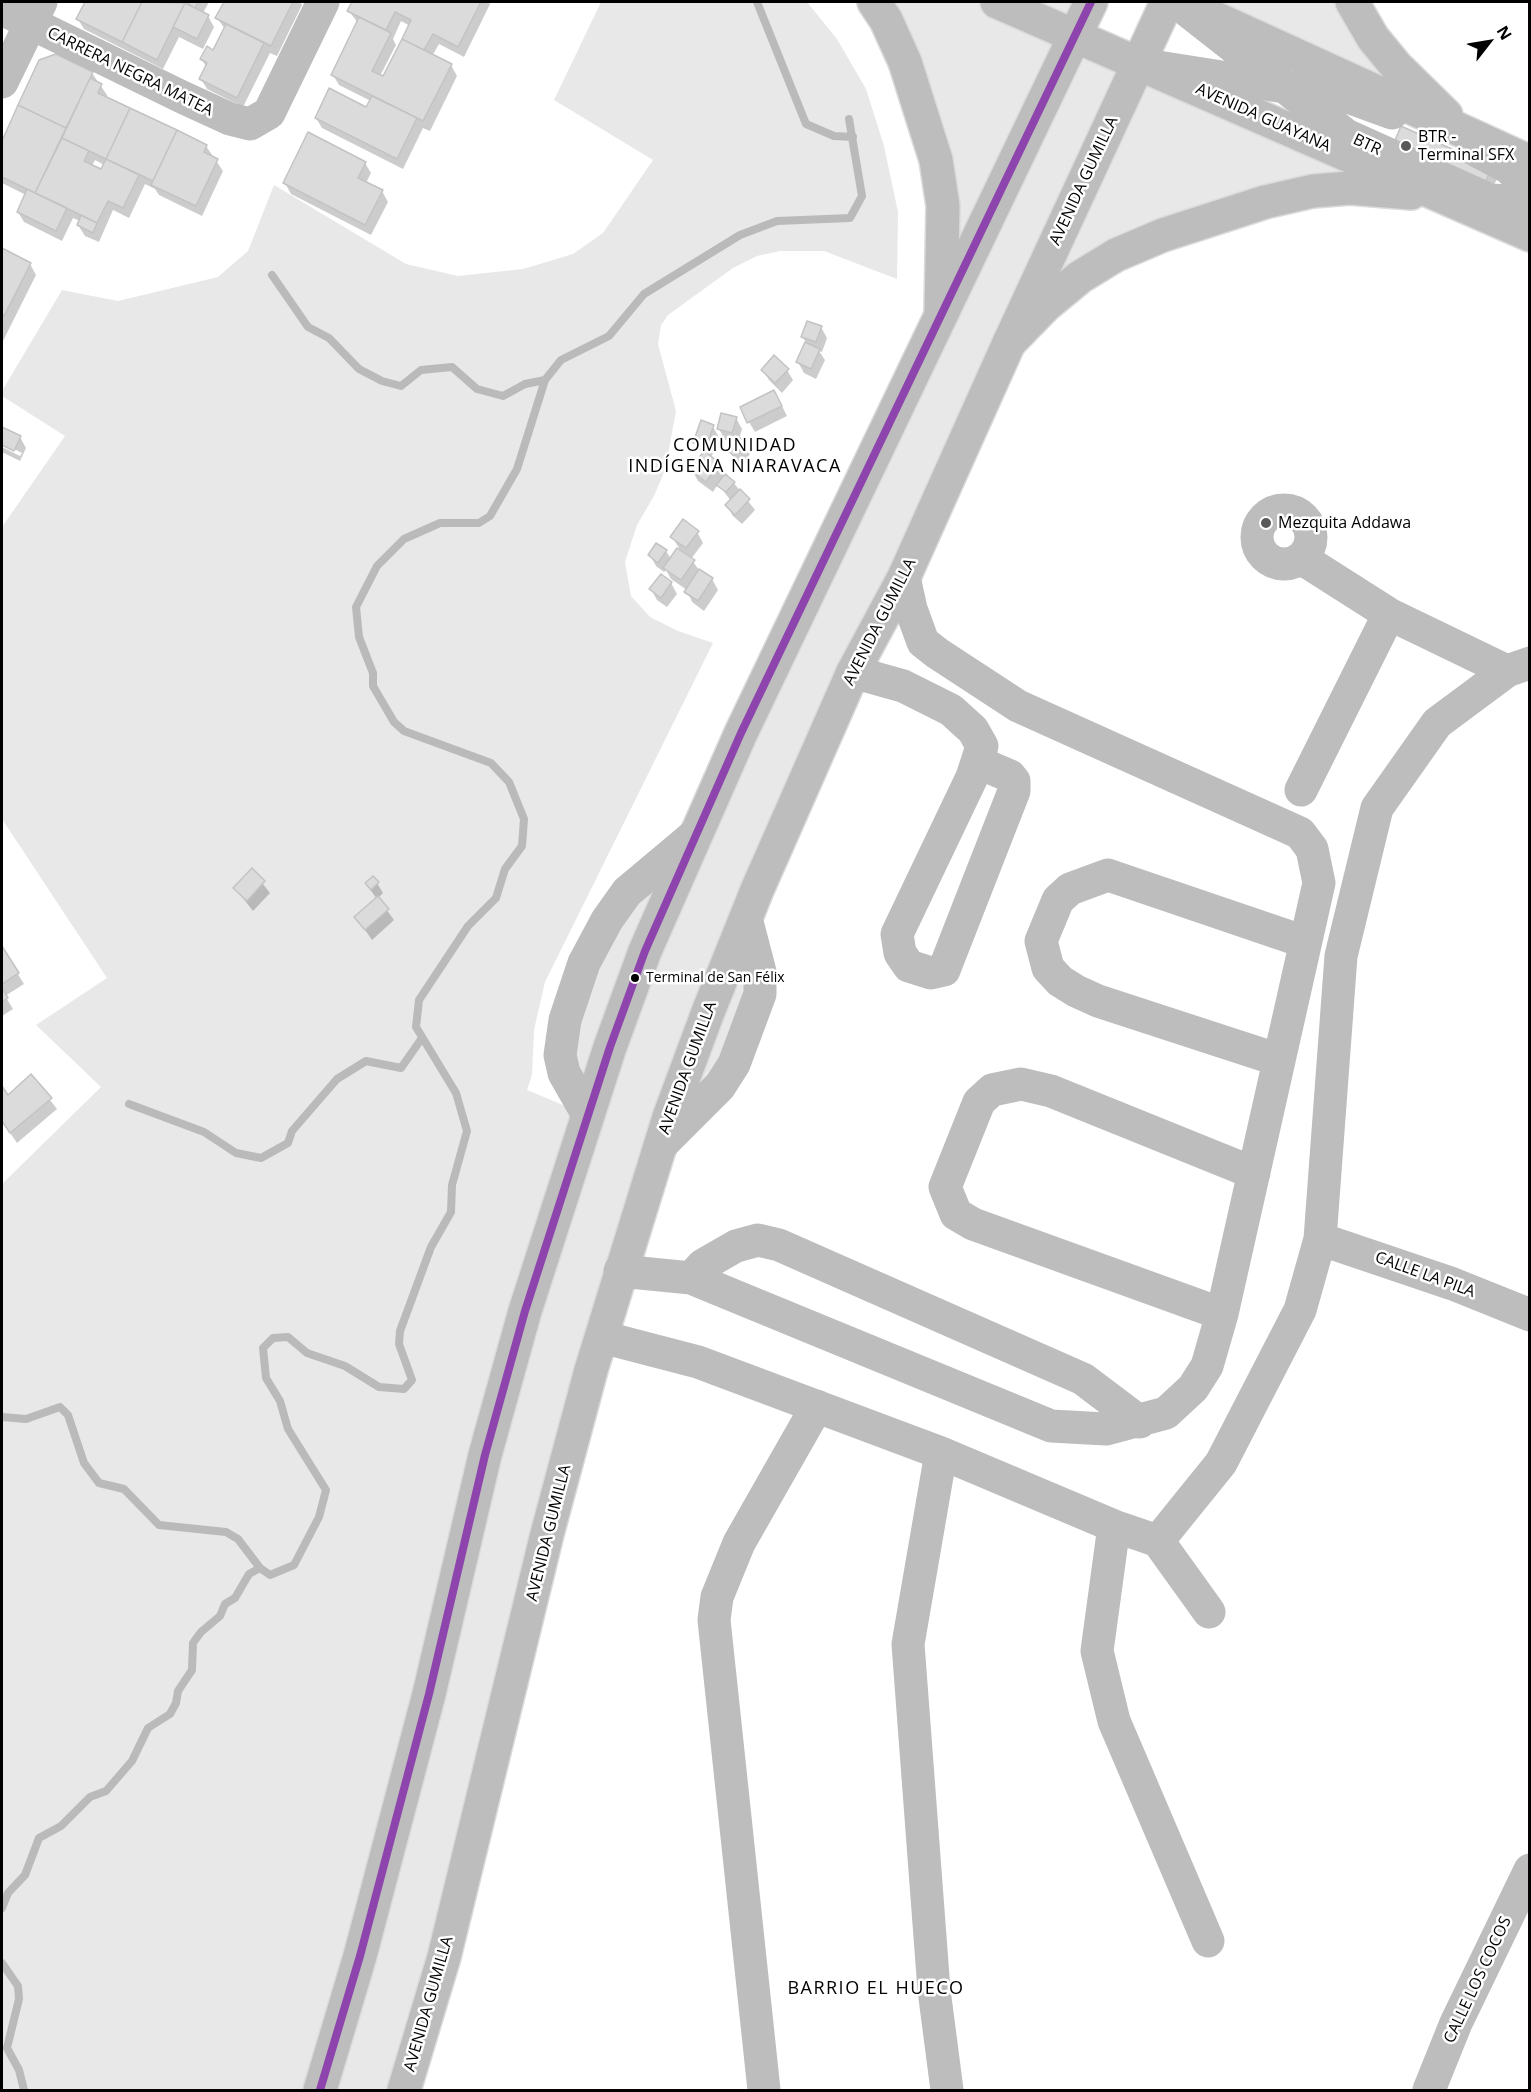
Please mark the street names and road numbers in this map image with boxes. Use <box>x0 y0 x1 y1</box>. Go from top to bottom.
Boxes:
street label: CARRERA NEGRA MATEA <box>44 23 216 121</box>
street label: AVENIDA GUAYANA <box>1193 80 1333 156</box>
street label: AVENIDA GUMILLA <box>1046 114 1122 248</box>
street label: BTR <box>1350 130 1384 160</box>
street label: AVENIDA GUMILLA <box>840 555 920 689</box>
street label: AVENIDA GUMILLA <box>655 999 721 1137</box>
street label: CALLE LA PILA <box>1372 1248 1478 1302</box>
street label: AVENIDA GUMILLA <box>523 1463 575 1603</box>
street label: CALLE LOS COCOS <box>1440 1914 1516 2046</box>
street label: AVENIDA GUMILLA <box>400 1934 458 2074</box>

